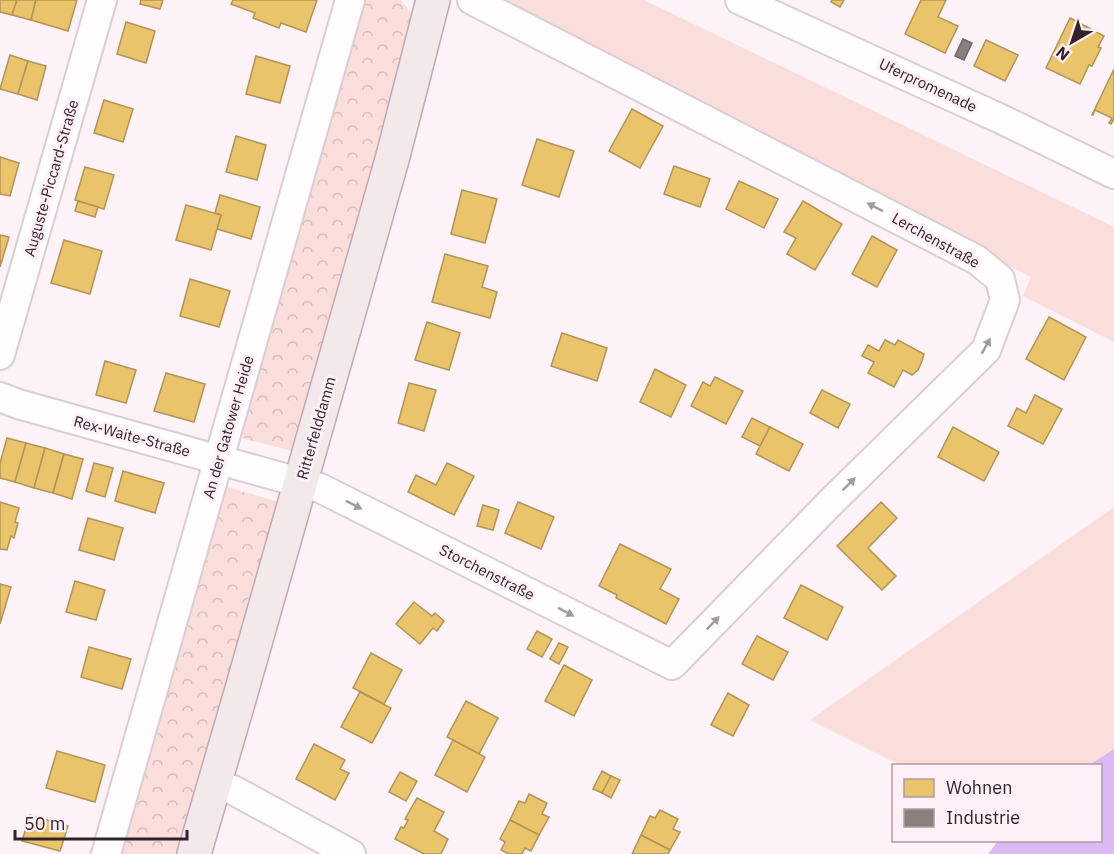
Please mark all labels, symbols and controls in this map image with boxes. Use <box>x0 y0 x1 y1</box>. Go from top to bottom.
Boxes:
north arrow <box>1042 12 1102 72</box>
text: N <box>1052 42 1073 65</box>
street label: Uferpromenade <box>876 54 980 116</box>
street label: Auguste-Piccard-Straße <box>20 97 82 259</box>
one-way arrow <box>866 202 883 212</box>
street label: Lerchenstraße <box>889 208 983 272</box>
one-way arrow <box>981 337 991 354</box>
street label: An der Gatower Heide <box>198 353 258 501</box>
street label: Ritterfelddamm <box>292 374 340 482</box>
street label: Rex-Waite-Straße <box>72 411 192 461</box>
one-way arrow <box>842 477 857 491</box>
one-way arrow <box>345 501 362 510</box>
street label: Storchenstraße <box>436 540 538 604</box>
one-way arrow <box>557 607 574 616</box>
one-way arrow <box>705 617 719 631</box>
legend <box>892 764 1102 842</box>
text: Wohnen <box>946 776 1012 799</box>
scale bar <box>15 803 188 841</box>
text: Industrie <box>946 806 1020 829</box>
text: 50 m <box>24 812 66 835</box>

